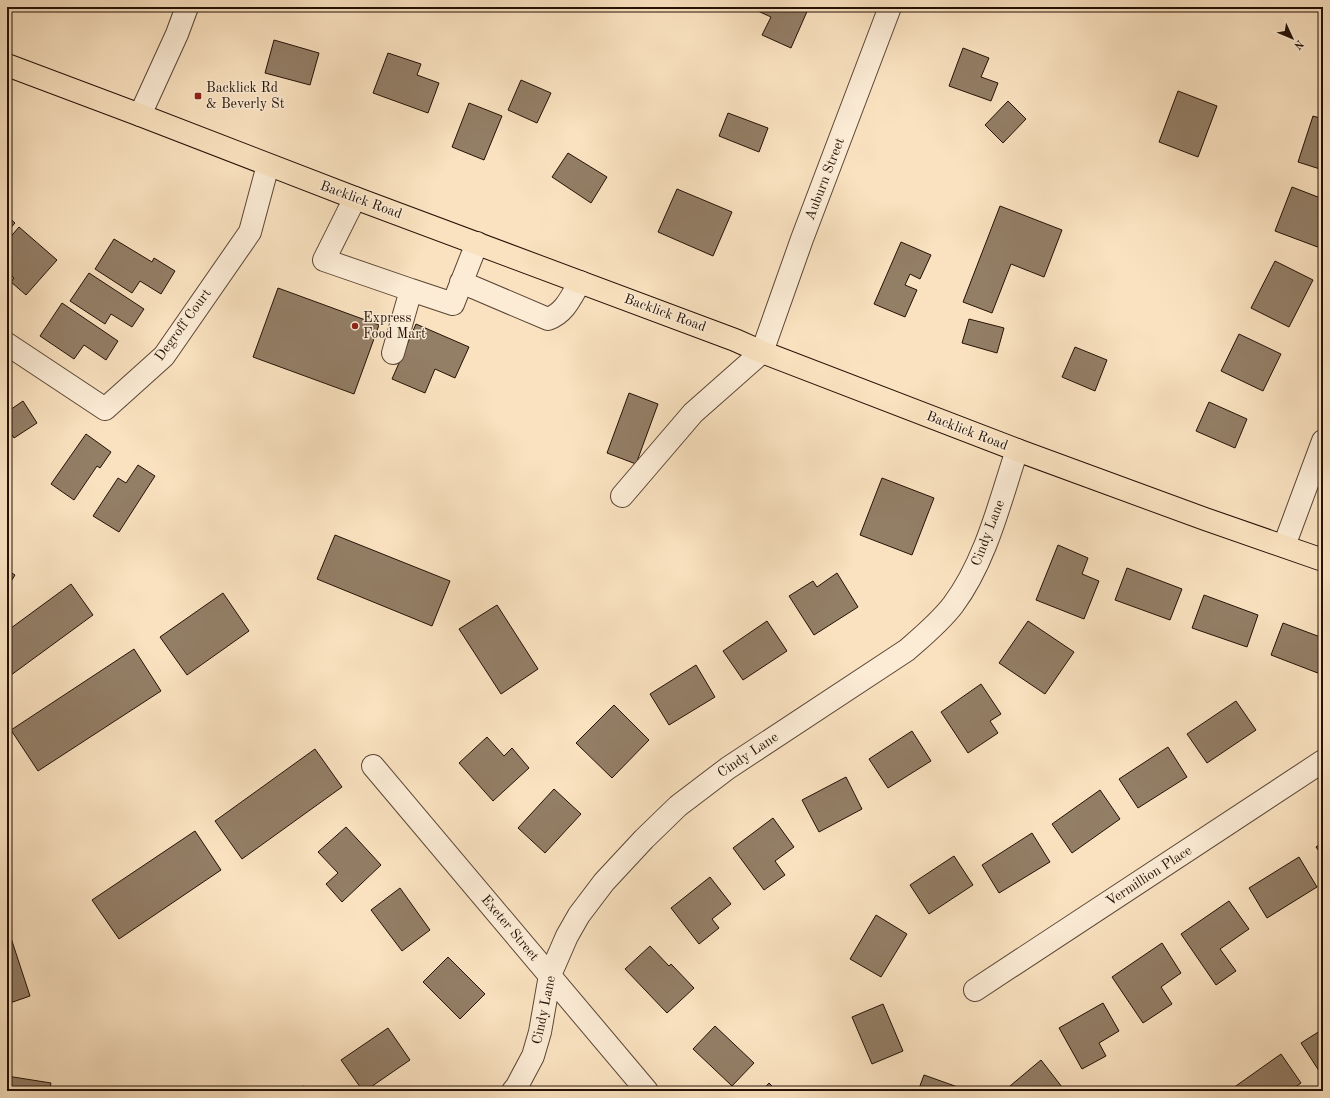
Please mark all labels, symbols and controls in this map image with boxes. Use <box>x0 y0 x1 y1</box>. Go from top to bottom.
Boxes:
north arrow <box>1272 18 1312 58</box>
text: N <box>1291 37 1305 51</box>
place label: Backlick Rd & Beverly St <box>206 81 285 111</box>
marker: Backlick Rd & Beverly St <box>193 91 203 101</box>
street label: Auburn Street <box>803 136 847 222</box>
street label: Backlick Road <box>318 179 404 221</box>
street label: Degroff Court <box>152 286 214 364</box>
street label: Backlick Road <box>622 292 708 334</box>
place label: Express Food Mart <box>363 311 426 341</box>
marker: Express Food Mart <box>350 321 360 331</box>
street label: Backlick Road <box>924 409 1010 453</box>
street label: Cindy Lane <box>969 498 1007 568</box>
street label: Cindy Lane <box>715 730 781 780</box>
street label: Vermillion Place <box>1104 843 1194 909</box>
street label: Exeter Street <box>479 892 542 964</box>
street label: Cindy Lane <box>530 974 558 1046</box>

